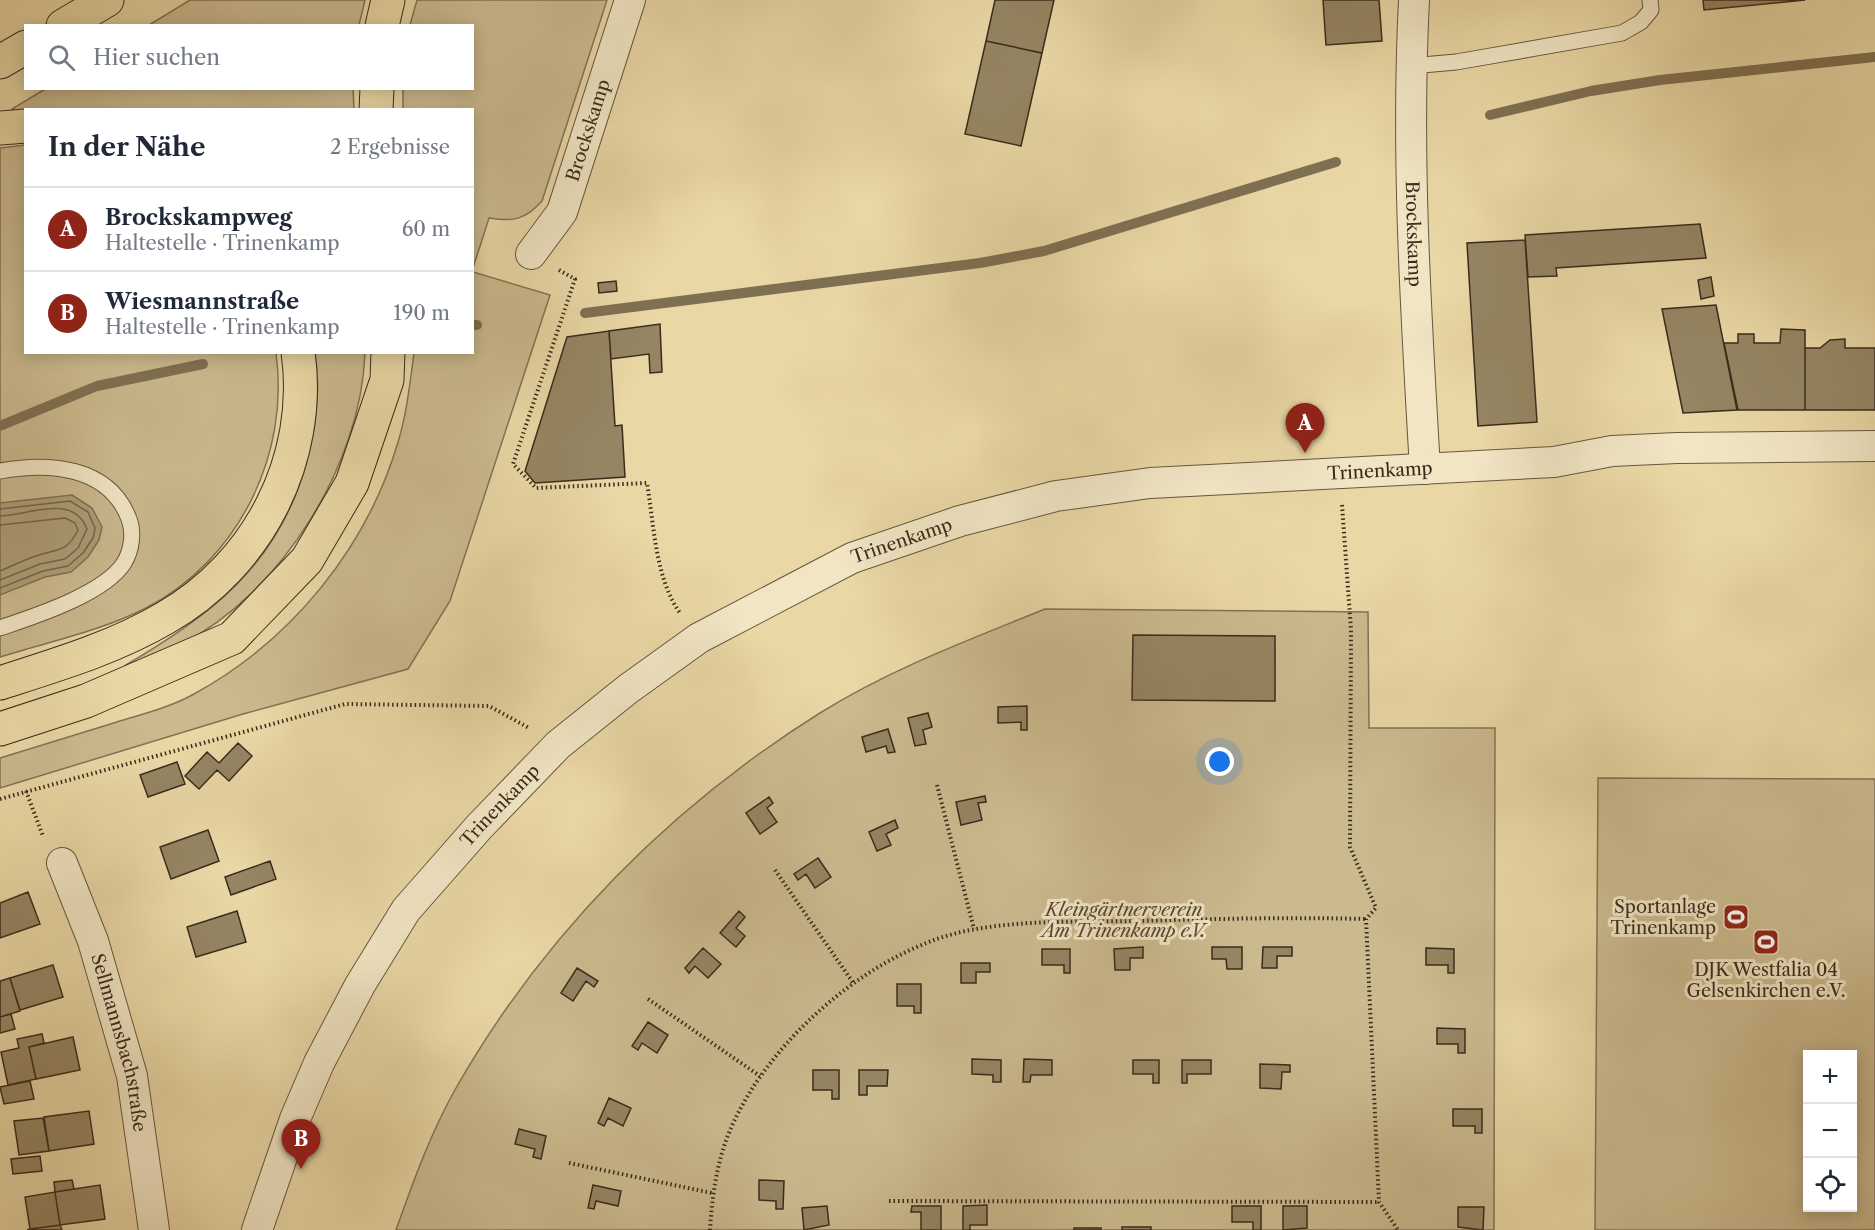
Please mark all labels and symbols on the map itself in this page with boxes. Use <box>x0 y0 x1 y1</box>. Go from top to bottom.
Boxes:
street label: Brockskamp <box>562 76 615 184</box>
street label: Brockskamp <box>1401 181 1426 287</box>
pin: A <box>1286 404 1324 453</box>
street label: Trinenkamp <box>1327 457 1433 485</box>
street label: Trinenkamp <box>848 513 955 568</box>
your location <box>1205 747 1234 776</box>
street label: Trinenkamp <box>456 760 544 851</box>
place label: Sportanlage Trinenkamp <box>1611 896 1716 939</box>
park label: Kleingärtnerverein Am Trinenkamp e.V. <box>1039 899 1209 942</box>
sports icon: Sportanlage Trinenkamp <box>1721 902 1751 932</box>
sports icon: DJK Westfalia 04 Gelsenkirchen e.V. <box>1751 927 1781 957</box>
street label: Sellmannsbachstraße <box>86 951 151 1133</box>
place label: DJK Westfalia 04 Gelsenkirchen e.V. <box>1687 959 1845 1002</box>
pin: B <box>282 1120 320 1169</box>

